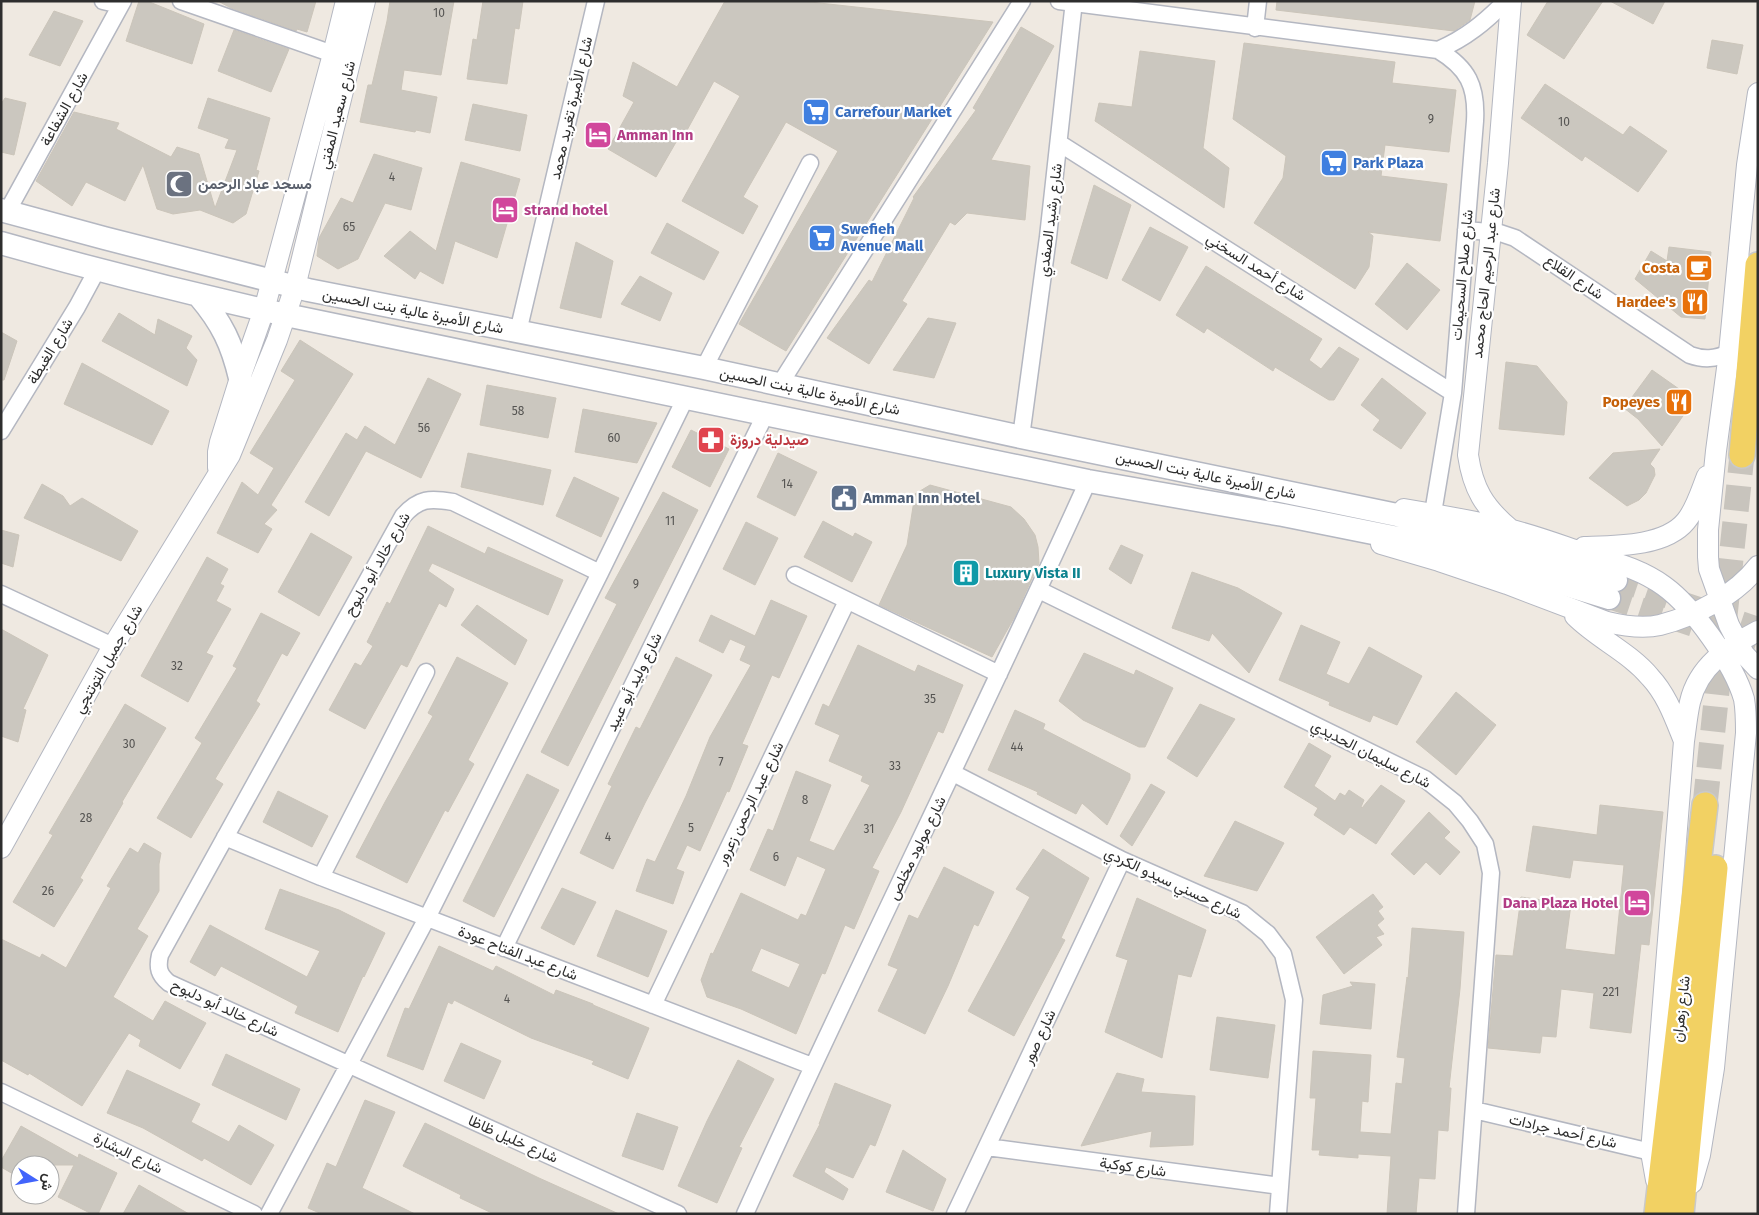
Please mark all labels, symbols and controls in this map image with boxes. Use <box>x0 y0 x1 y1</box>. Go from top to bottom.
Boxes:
house number: 10 <box>433 6 445 20</box>
street label: شارع الأميرة تغريد محمد <box>546 35 598 182</box>
street label: شارع سعيد المفتي <box>315 59 363 172</box>
street label: شارع الشفاعة <box>36 69 93 150</box>
supermarket icon: Carrefour Market <box>801 97 831 127</box>
place label: Carrefour Market <box>835 103 952 121</box>
house number: 9 <box>1428 112 1434 126</box>
house number: 10 <box>1558 115 1570 129</box>
hotel icon: Amman Inn <box>583 120 613 150</box>
place label: Amman Inn <box>616 126 693 144</box>
supermarket icon: Park Plaza <box>1319 148 1349 178</box>
place label: Park Plaza <box>1353 154 1424 172</box>
street label: شارع رشيد الصفدي <box>1034 162 1070 278</box>
mosque icon: مسجد عباد الرحمن <box>164 169 194 199</box>
house number: 4 <box>389 170 396 184</box>
place label: مسجد عباد الرحمن <box>198 175 312 193</box>
street label: شارع عبد الرحيم الحاج محمد <box>1468 187 1506 359</box>
hotel icon: strand hotel <box>490 195 520 225</box>
place label: strand hotel <box>524 201 608 219</box>
street label: شارع صلاح السحيمات <box>1447 209 1479 341</box>
house number: 65 <box>343 220 355 234</box>
place label: Swefieh Avenue Mall <box>840 220 924 255</box>
supermarket icon: Swefieh Avenue Mall <box>807 223 837 253</box>
street label: شارع أحمد السخني <box>1201 229 1309 308</box>
street label: شارع القلاع <box>1540 251 1607 305</box>
cafe icon: Costa <box>1684 253 1714 283</box>
place label: Costa <box>1642 259 1680 277</box>
street label: شارع الأميرة عالية بنت الحسين <box>321 285 505 339</box>
restaurant icon: Hardee's <box>1680 287 1710 317</box>
place label: Hardee's <box>1616 293 1676 311</box>
street label: شارع الغبطة <box>23 315 78 388</box>
street label: شارع الأميرة عالية بنت الحسين <box>718 363 902 421</box>
restaurant icon: Popeyes <box>1664 387 1694 417</box>
place label: Popeyes <box>1602 393 1660 411</box>
house number: 58 <box>512 404 525 418</box>
house number: 56 <box>418 421 430 435</box>
pharmacy icon: صيدلية دروزة <box>696 425 726 455</box>
house number: 60 <box>607 431 621 445</box>
place label: صيدلية دروزة <box>730 431 809 449</box>
street label: شارع الأميرة عالية بنت الحسين <box>1114 447 1298 505</box>
house number: 14 <box>781 477 793 491</box>
public building icon: Amman Inn Hotel <box>829 483 859 513</box>
place label: Amman Inn Hotel <box>862 489 980 507</box>
street label: شارع خالد أبو دلبوح <box>340 509 416 620</box>
house number: 11 <box>665 514 675 528</box>
building icon: Luxury Vista II <box>951 558 981 588</box>
place label: Luxury Vista II <box>985 564 1081 582</box>
house number: 9 <box>633 577 639 591</box>
street label: شارع جميل التوتنجي <box>70 601 150 719</box>
street label: شارع وليد أبو عبيد <box>602 630 668 735</box>
house number: 32 <box>171 659 183 673</box>
house number: 35 <box>924 692 936 706</box>
street label: شارع سليمان الحديدي <box>1306 716 1434 796</box>
house number: 30 <box>123 737 136 751</box>
street label: شارع عبد الرحمن زعرور <box>712 739 789 869</box>
house number: 44 <box>1011 740 1024 754</box>
house number: 7 <box>718 755 724 769</box>
house number: 33 <box>889 759 901 773</box>
house number: 8 <box>802 793 809 807</box>
street label: شارع مولود مخلص <box>884 793 952 904</box>
house number: 28 <box>80 811 93 825</box>
house number: 5 <box>688 821 694 835</box>
house number: 31 <box>864 822 874 836</box>
house number: 4 <box>605 830 612 844</box>
street label: شارع حسني سيدو الكردي <box>1100 843 1245 926</box>
house number: 6 <box>773 850 779 864</box>
house number: 26 <box>42 884 54 898</box>
hotel icon: Dana Plaza Hotel <box>1622 888 1652 918</box>
place label: Dana Plaza Hotel <box>1503 894 1619 912</box>
street label: شارع عبد الفتاح عودة <box>455 922 581 986</box>
street label: شارع خالد أبو دلبوح <box>168 975 282 1043</box>
street label: شارع زهران <box>1668 975 1696 1044</box>
house number: 221 <box>1603 985 1619 999</box>
house number: 4 <box>504 992 511 1006</box>
street label: شارع صور <box>1018 1007 1061 1069</box>
street label: شارع أحمد جرادات <box>1507 1110 1619 1154</box>
street label: شارع خليل ظاظا <box>465 1111 561 1169</box>
street label: شارع البشارة <box>90 1129 166 1179</box>
street label: شارع كوكبة <box>1098 1153 1168 1183</box>
north arrow <box>10 1155 60 1205</box>
text: ش <box>37 1173 57 1192</box>

